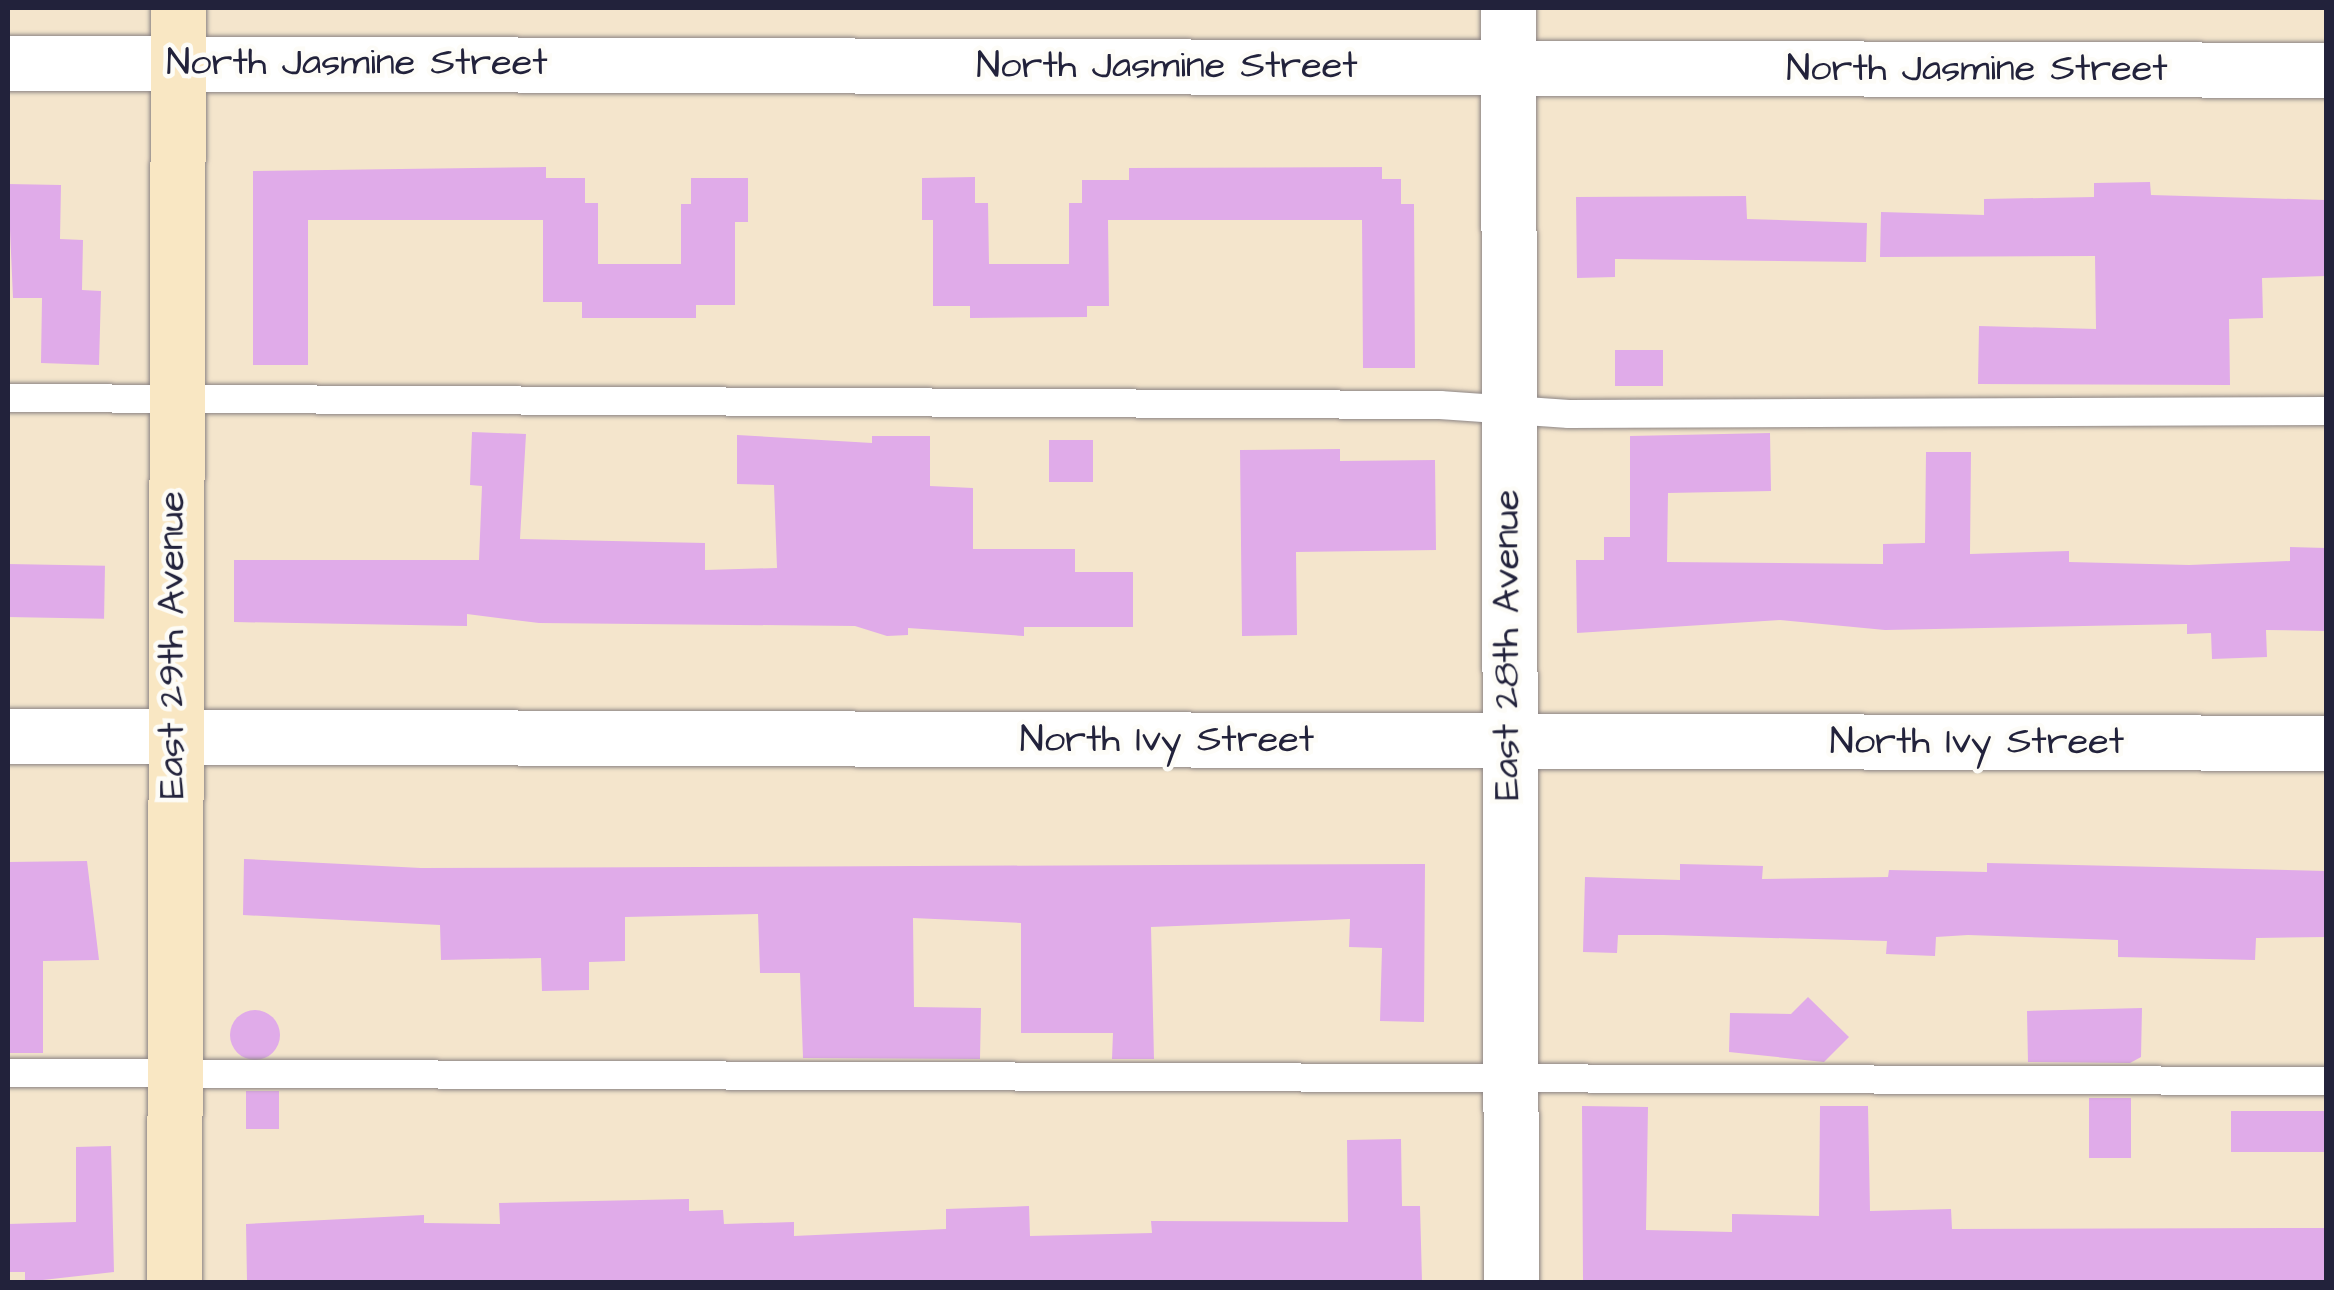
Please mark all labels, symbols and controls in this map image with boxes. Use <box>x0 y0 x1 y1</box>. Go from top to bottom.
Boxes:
street label: North Jasmine Street <box>166 41 548 87</box>
street label: North Jasmine Street <box>976 44 1358 90</box>
street label: North Jasmine Street <box>1786 47 2168 93</box>
street label: East 28th Avenue <box>1485 490 1531 800</box>
street label: East 29th Avenue <box>150 491 196 799</box>
street label: North Ivy Street <box>1020 718 1314 764</box>
street label: North Ivy Street <box>1830 720 2124 766</box>

